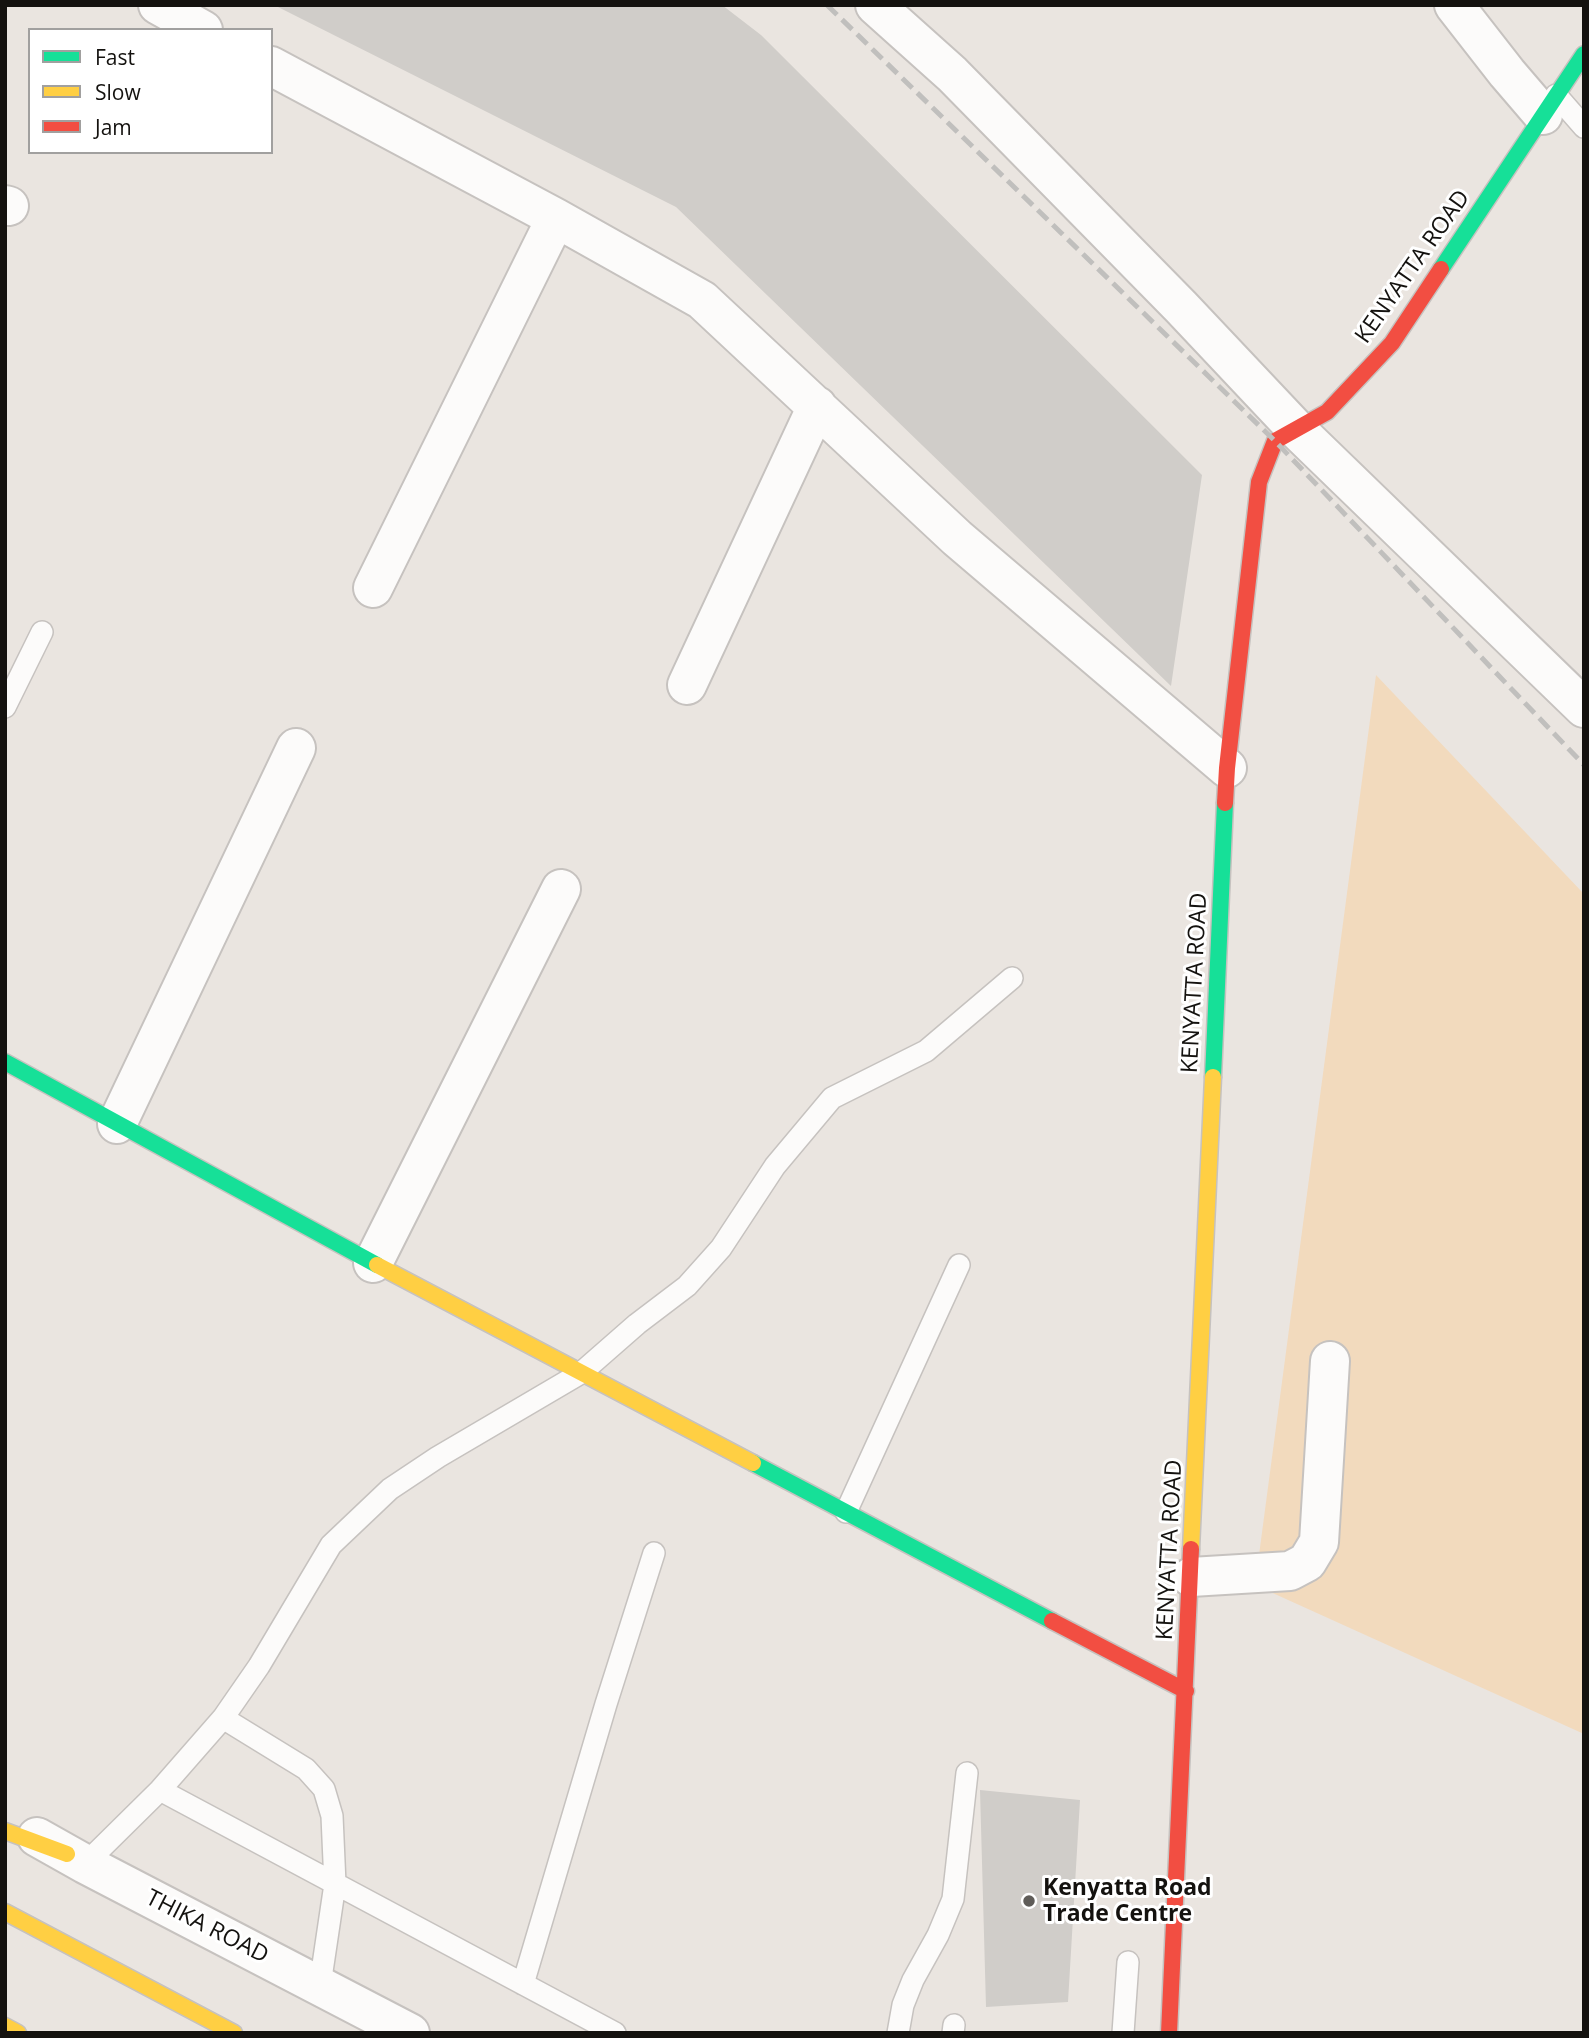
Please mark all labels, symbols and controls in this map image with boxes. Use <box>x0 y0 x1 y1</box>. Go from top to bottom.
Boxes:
legend <box>28 28 273 154</box>
text: Fast <box>95 43 135 71</box>
text: Slow <box>95 78 141 106</box>
text: Jam <box>95 113 132 141</box>
street label: KENYATTA ROAD <box>1350 185 1476 349</box>
street label: KENYATTA ROAD <box>1176 892 1214 1074</box>
street label: KENYATTA ROAD <box>1151 1459 1189 1641</box>
place label: Kenyatta Road Trade Centre <box>1043 1874 1212 1928</box>
street label: THIKA ROAD <box>141 1884 273 1970</box>
marker: Kenyatta Road Trade Centre <box>1021 1893 1037 1909</box>

